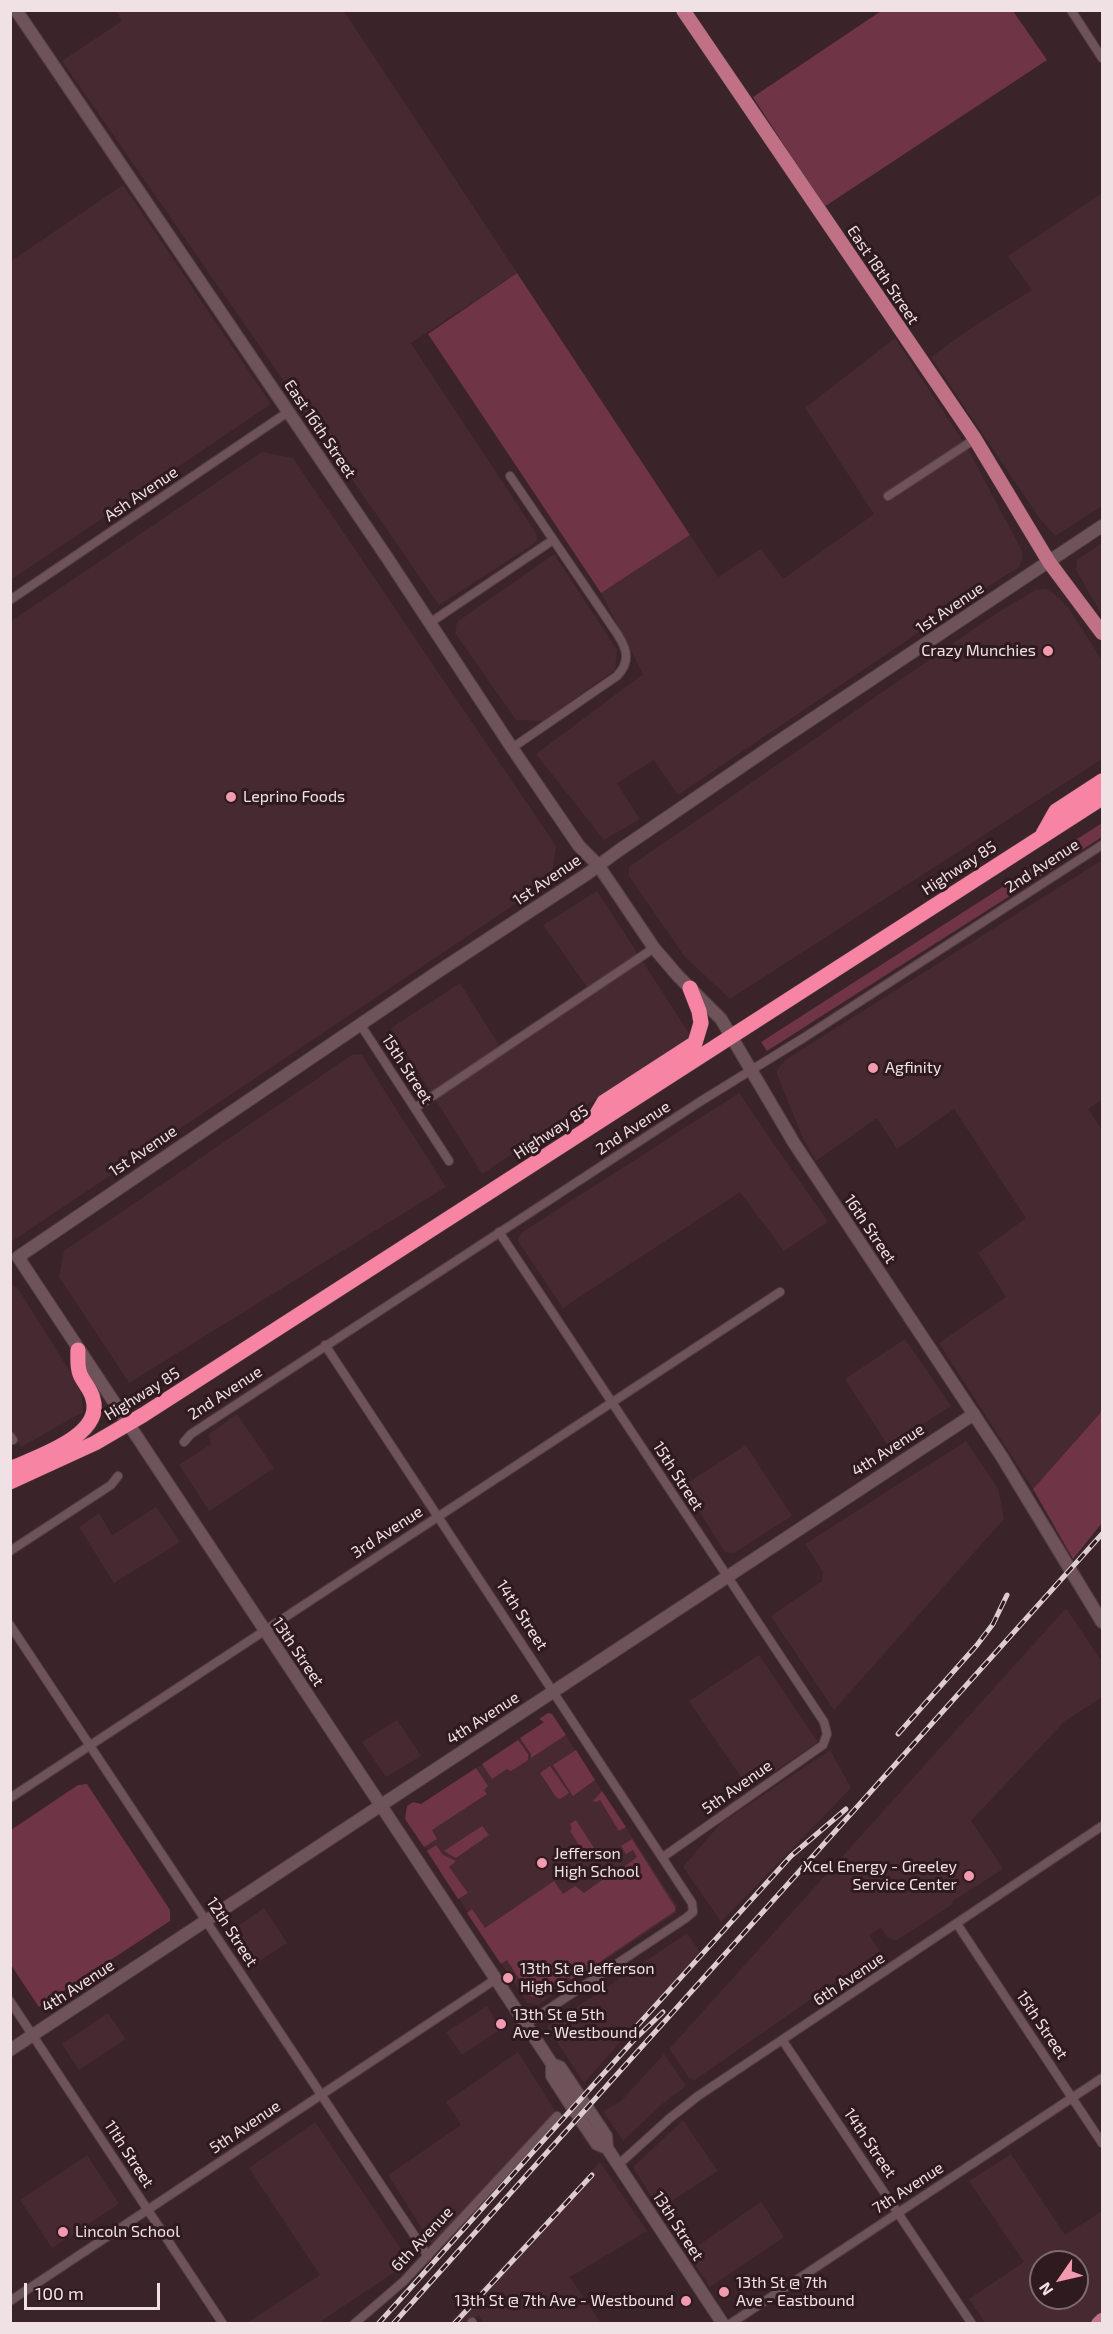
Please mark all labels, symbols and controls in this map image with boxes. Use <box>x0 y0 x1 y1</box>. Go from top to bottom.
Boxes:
street label: East 18th Street <box>843 222 923 328</box>
street label: East 16th Street <box>280 376 360 482</box>
street label: Ash Avenue <box>101 462 181 526</box>
street label: 1st Avenue <box>912 578 988 638</box>
place label: Crazy Munchies <box>921 641 1036 661</box>
marker: Crazy Munchies <box>1041 644 1055 658</box>
place label: Leprino Foods <box>243 787 345 807</box>
marker: Leprino Foods <box>224 790 238 804</box>
street label: 2nd Avenue <box>1001 835 1083 897</box>
street label: Highway 85 <box>918 837 1000 899</box>
street label: 1st Avenue <box>509 850 585 910</box>
street label: 15th Street <box>378 1031 436 1107</box>
place label: Agfinity <box>885 1058 941 1078</box>
marker: Agfinity <box>866 1061 880 1075</box>
street label: 2nd Avenue <box>592 1097 674 1159</box>
street label: Highway 85 <box>510 1101 592 1163</box>
street label: 1st Avenue <box>105 1121 181 1181</box>
street label: 16th Street <box>840 1191 900 1267</box>
street label: 2nd Avenue <box>184 1362 266 1424</box>
street label: Highway 85 <box>101 1363 183 1425</box>
street label: 4th Avenue <box>848 1420 928 1480</box>
street label: 15th Street <box>649 1438 707 1514</box>
street label: 3rd Avenue <box>348 1502 426 1562</box>
street label: 14th Street <box>492 1576 552 1654</box>
street label: 13th Street <box>268 1614 328 1690</box>
street label: 4th Avenue <box>443 1688 523 1748</box>
street label: 5th Avenue <box>698 1756 776 1818</box>
place label: Jefferson High School <box>554 1844 639 1882</box>
marker: Jefferson High School <box>535 1856 549 1870</box>
place label: Xcel Energy - Greeley Service Center <box>803 1857 957 1895</box>
marker: Xcel Energy - Greeley Service Center <box>962 1869 976 1883</box>
street label: 12th Street <box>202 1894 262 1970</box>
street label: 6th Avenue <box>810 1948 888 2010</box>
street label: 4th Avenue <box>38 1956 118 2016</box>
place label: 13th St @ Jefferson High School <box>520 1959 655 1997</box>
marker: 13th St @ Jefferson High School <box>501 1971 515 1985</box>
street label: 15th Street <box>1012 1987 1072 2063</box>
place label: 13th St @ 5th Ave - Westbound <box>513 2005 637 2043</box>
marker: 13th St @ 5th Ave - Westbound <box>494 2017 508 2031</box>
street label: 5th Avenue <box>206 2096 284 2158</box>
street label: 14th Street <box>840 2105 900 2181</box>
street label: 11th Street <box>100 2117 158 2191</box>
street label: 7th Avenue <box>869 2158 947 2218</box>
street label: 13th Street <box>649 2188 707 2264</box>
street label: 6th Avenue <box>387 2203 457 2275</box>
place label: Lincoln School <box>75 2222 180 2242</box>
marker: Lincoln School <box>56 2225 70 2239</box>
north arrow <box>1029 2250 1089 2310</box>
scale bar <box>27 2271 164 2309</box>
place label: 13th St @ 7th Ave - Eastbound <box>736 2273 855 2311</box>
text: N <box>1034 2279 1056 2299</box>
text: 100 m <box>35 2282 84 2304</box>
marker: 13th St @ 7th Ave - Eastbound <box>717 2285 731 2299</box>
place label: 13th St @ 7th Ave - Westbound <box>455 2291 674 2311</box>
marker: 13th St @ 7th Ave - Westbound <box>679 2294 693 2308</box>

